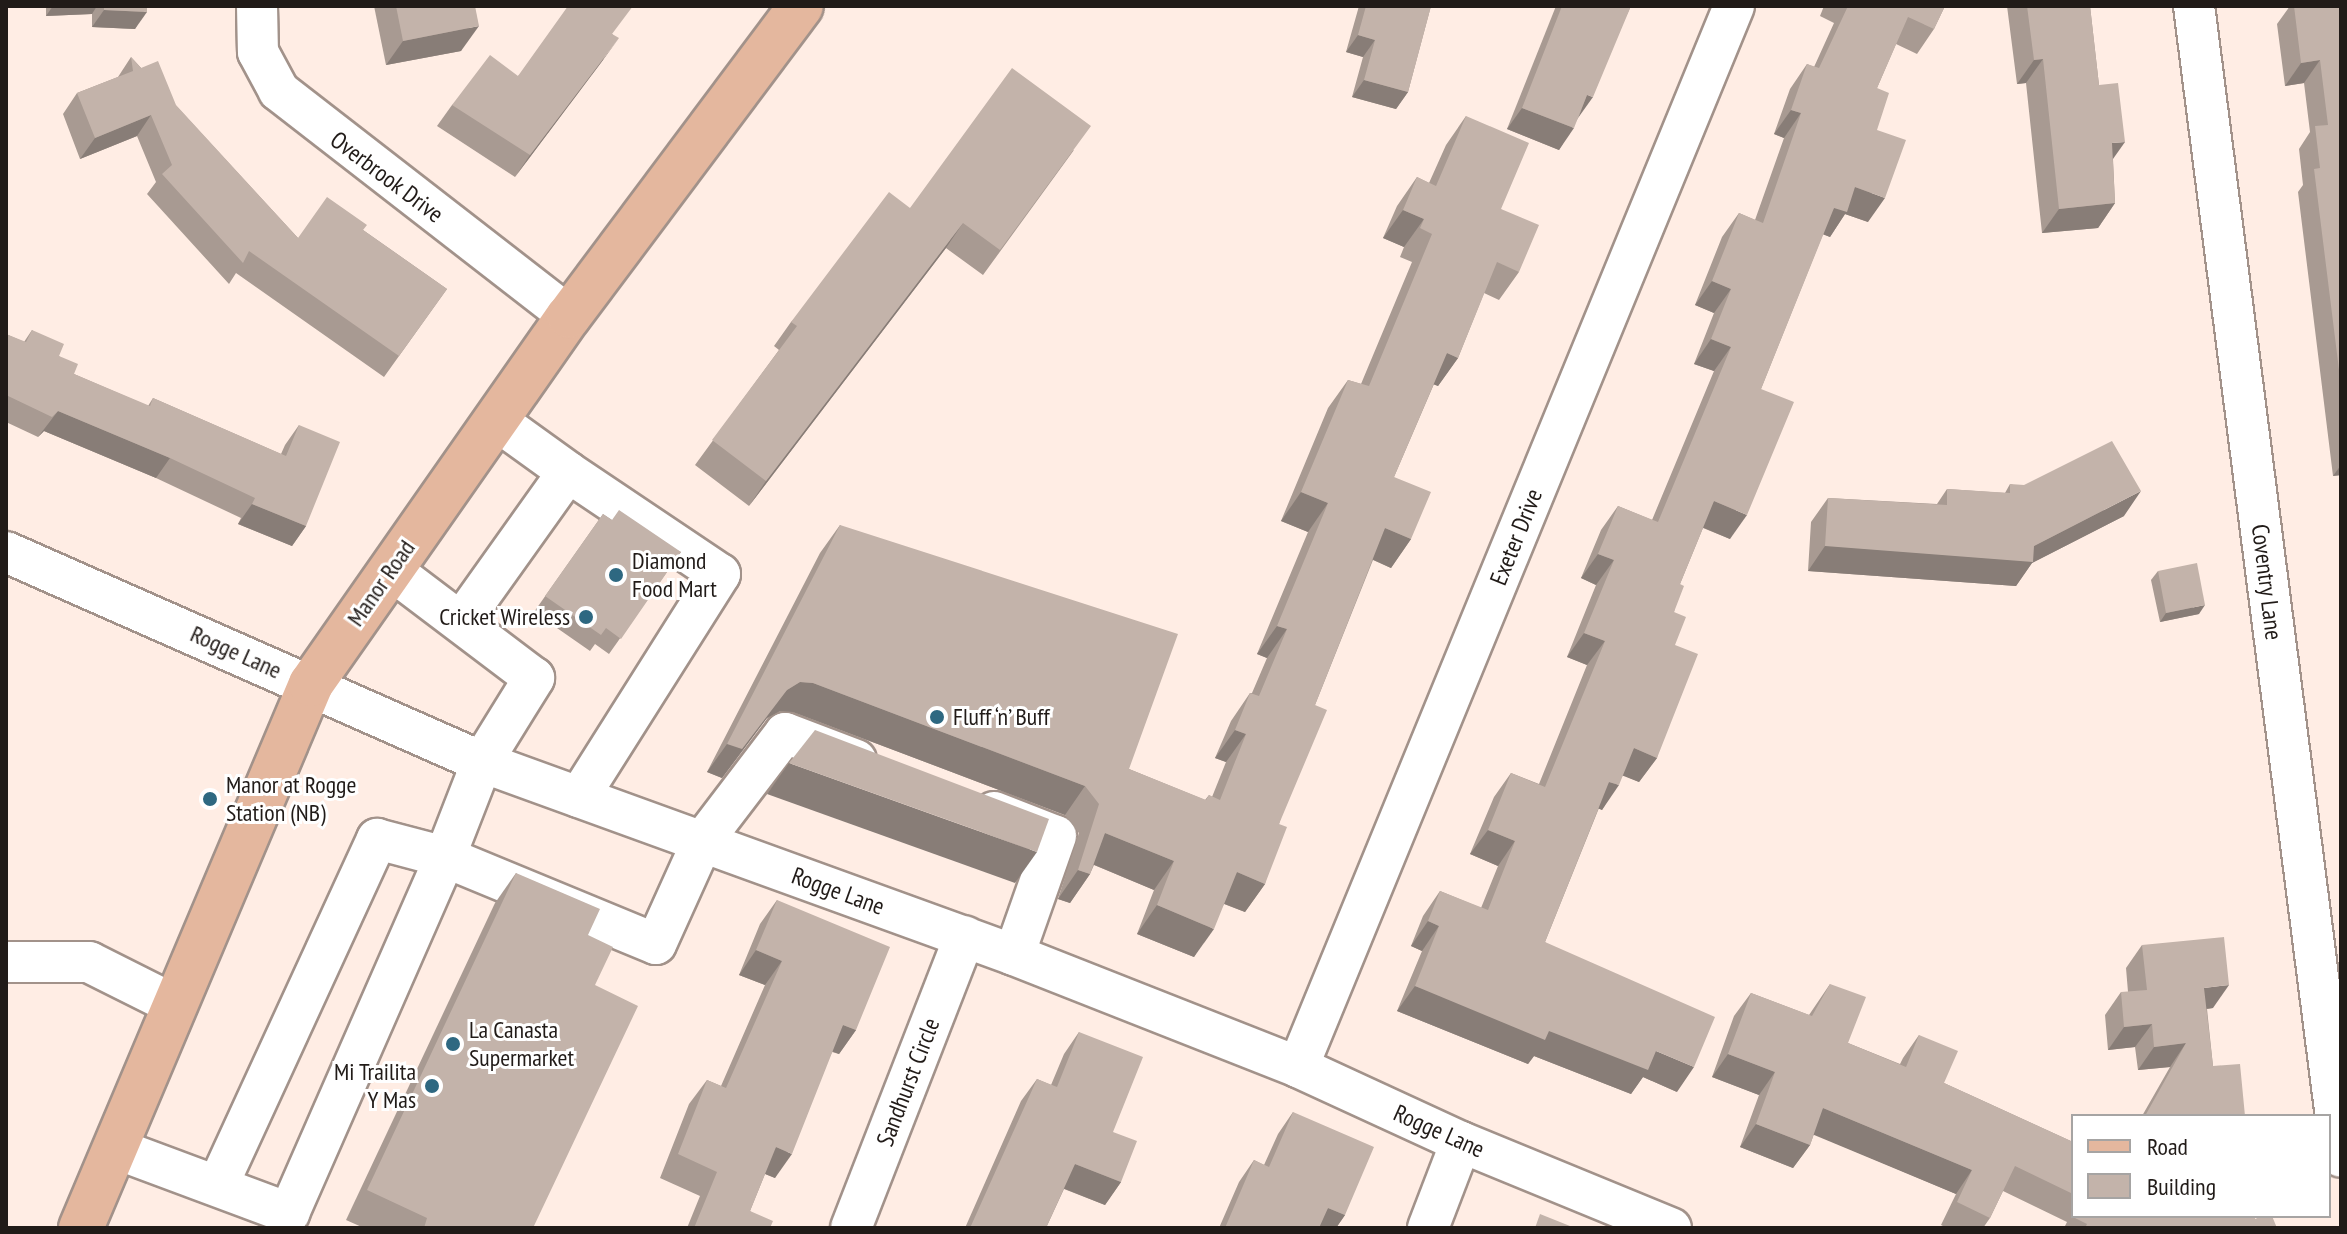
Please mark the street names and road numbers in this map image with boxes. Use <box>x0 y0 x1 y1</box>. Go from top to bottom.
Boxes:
street label: Overbrook Drive <box>325 125 449 229</box>
street label: Exeter Drive <box>1484 485 1548 589</box>
street label: Coventry Lane <box>2246 522 2288 642</box>
street label: Manor Road <box>341 534 421 632</box>
street label: Rogge Lane <box>186 619 286 685</box>
street label: Rogge Lane <box>788 861 888 921</box>
street label: Sandhurst Circle <box>870 1014 946 1150</box>
street label: Rogge Lane <box>1389 1098 1489 1164</box>

